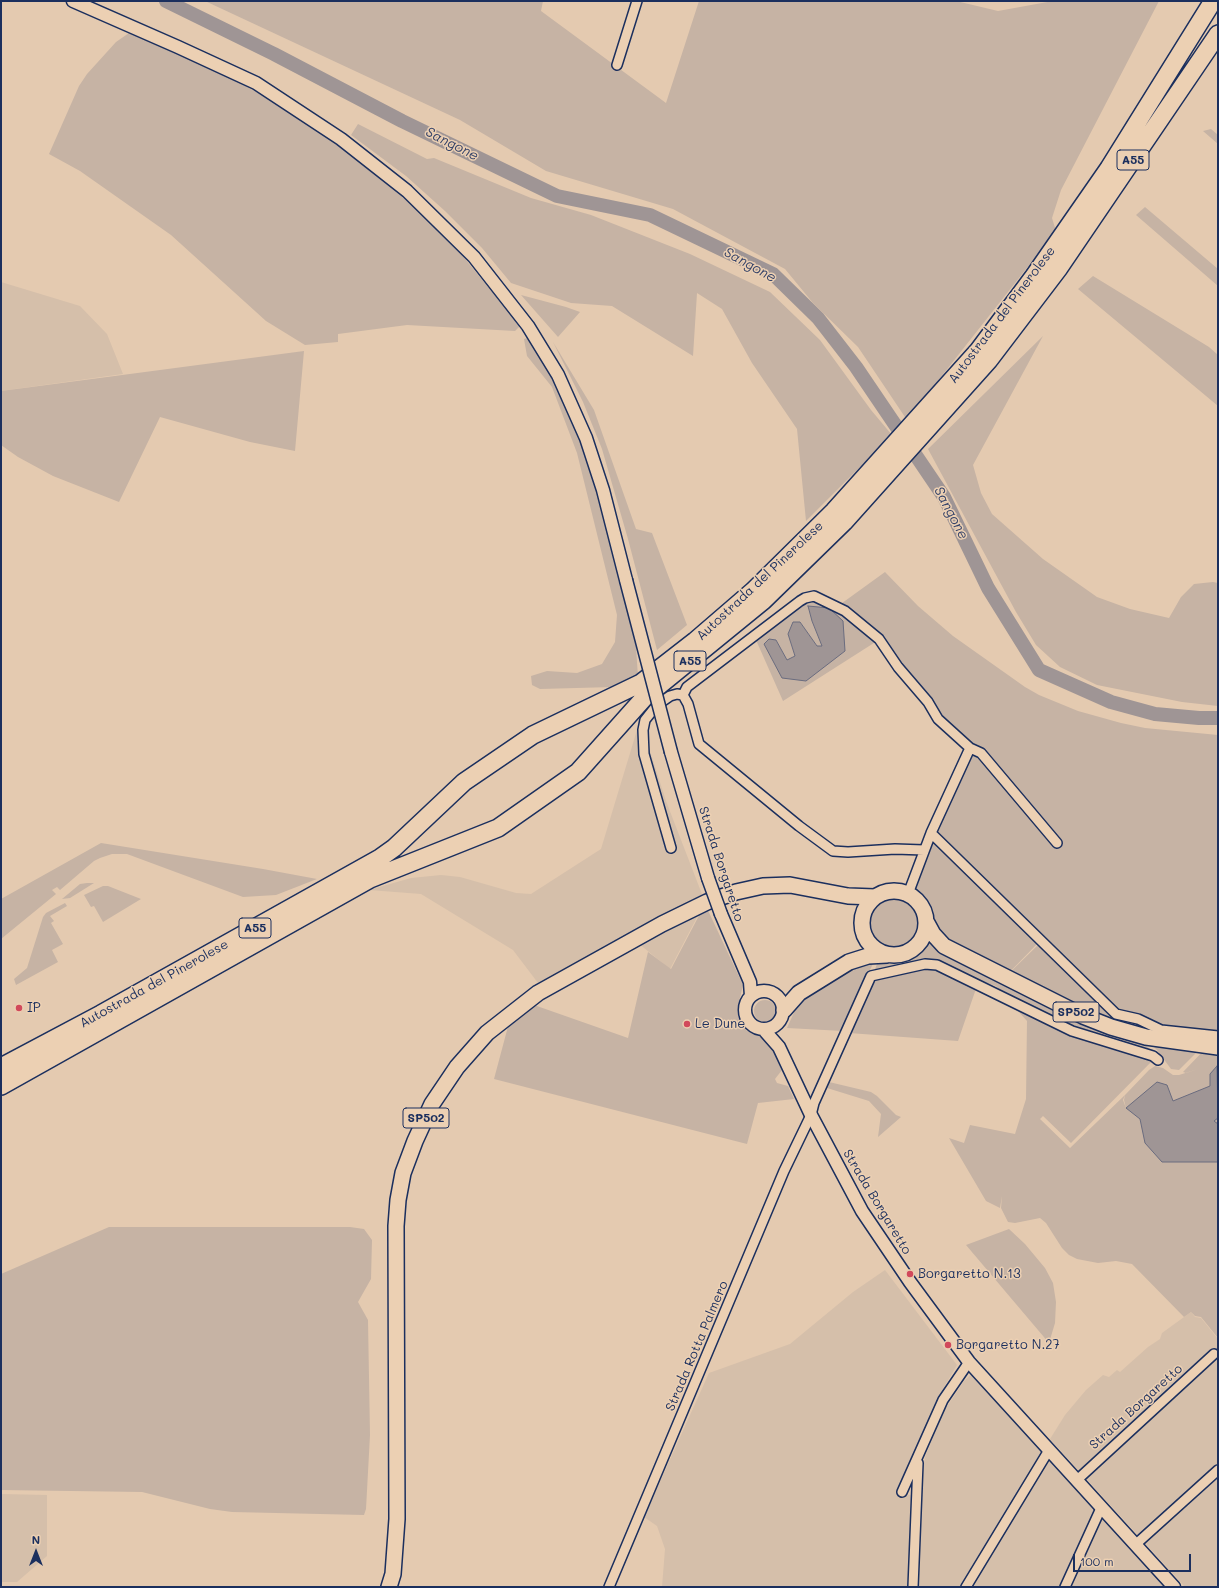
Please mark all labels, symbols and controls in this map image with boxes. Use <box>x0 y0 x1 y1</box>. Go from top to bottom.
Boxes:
water label: Sangone <box>423 124 481 164</box>
road number: A55 <box>1117 150 1149 170</box>
street label: Autostrada del Pinerolese <box>945 243 1059 387</box>
water label: Sangone <box>721 244 779 286</box>
water label: Sangone <box>930 484 972 542</box>
street label: Autostrada del Pinerolese <box>693 518 827 644</box>
road number: A55 <box>674 651 706 671</box>
street label: Strada Borgaretto <box>695 805 747 923</box>
road number: A55 <box>239 918 271 938</box>
street label: Autostrada del Pinerolese <box>77 937 231 1031</box>
place label: IP <box>27 1000 41 1016</box>
road number: SP502 <box>1053 1002 1099 1022</box>
marker: IP <box>14 1003 24 1013</box>
place label: Le Dune <box>695 1016 745 1032</box>
marker: Le Dune <box>682 1019 692 1029</box>
road number: SP502 <box>403 1108 449 1128</box>
street label: Strada Borgaretto <box>839 1147 915 1257</box>
place label: Borgaretto N.13 <box>918 1266 1021 1282</box>
marker: Borgaretto N.13 <box>905 1269 915 1279</box>
street label: Strada Rotta Palmero <box>662 1279 732 1413</box>
place label: Borgaretto N.27 <box>956 1337 1060 1353</box>
marker: Borgaretto N.27 <box>943 1340 953 1350</box>
street label: Strada Borgaretto <box>1086 1361 1186 1453</box>
north arrow <box>16 1532 56 1572</box>
text: N <box>32 1532 40 1547</box>
scale bar <box>1075 1546 1193 1572</box>
text: 100 m <box>1080 1553 1114 1569</box>

